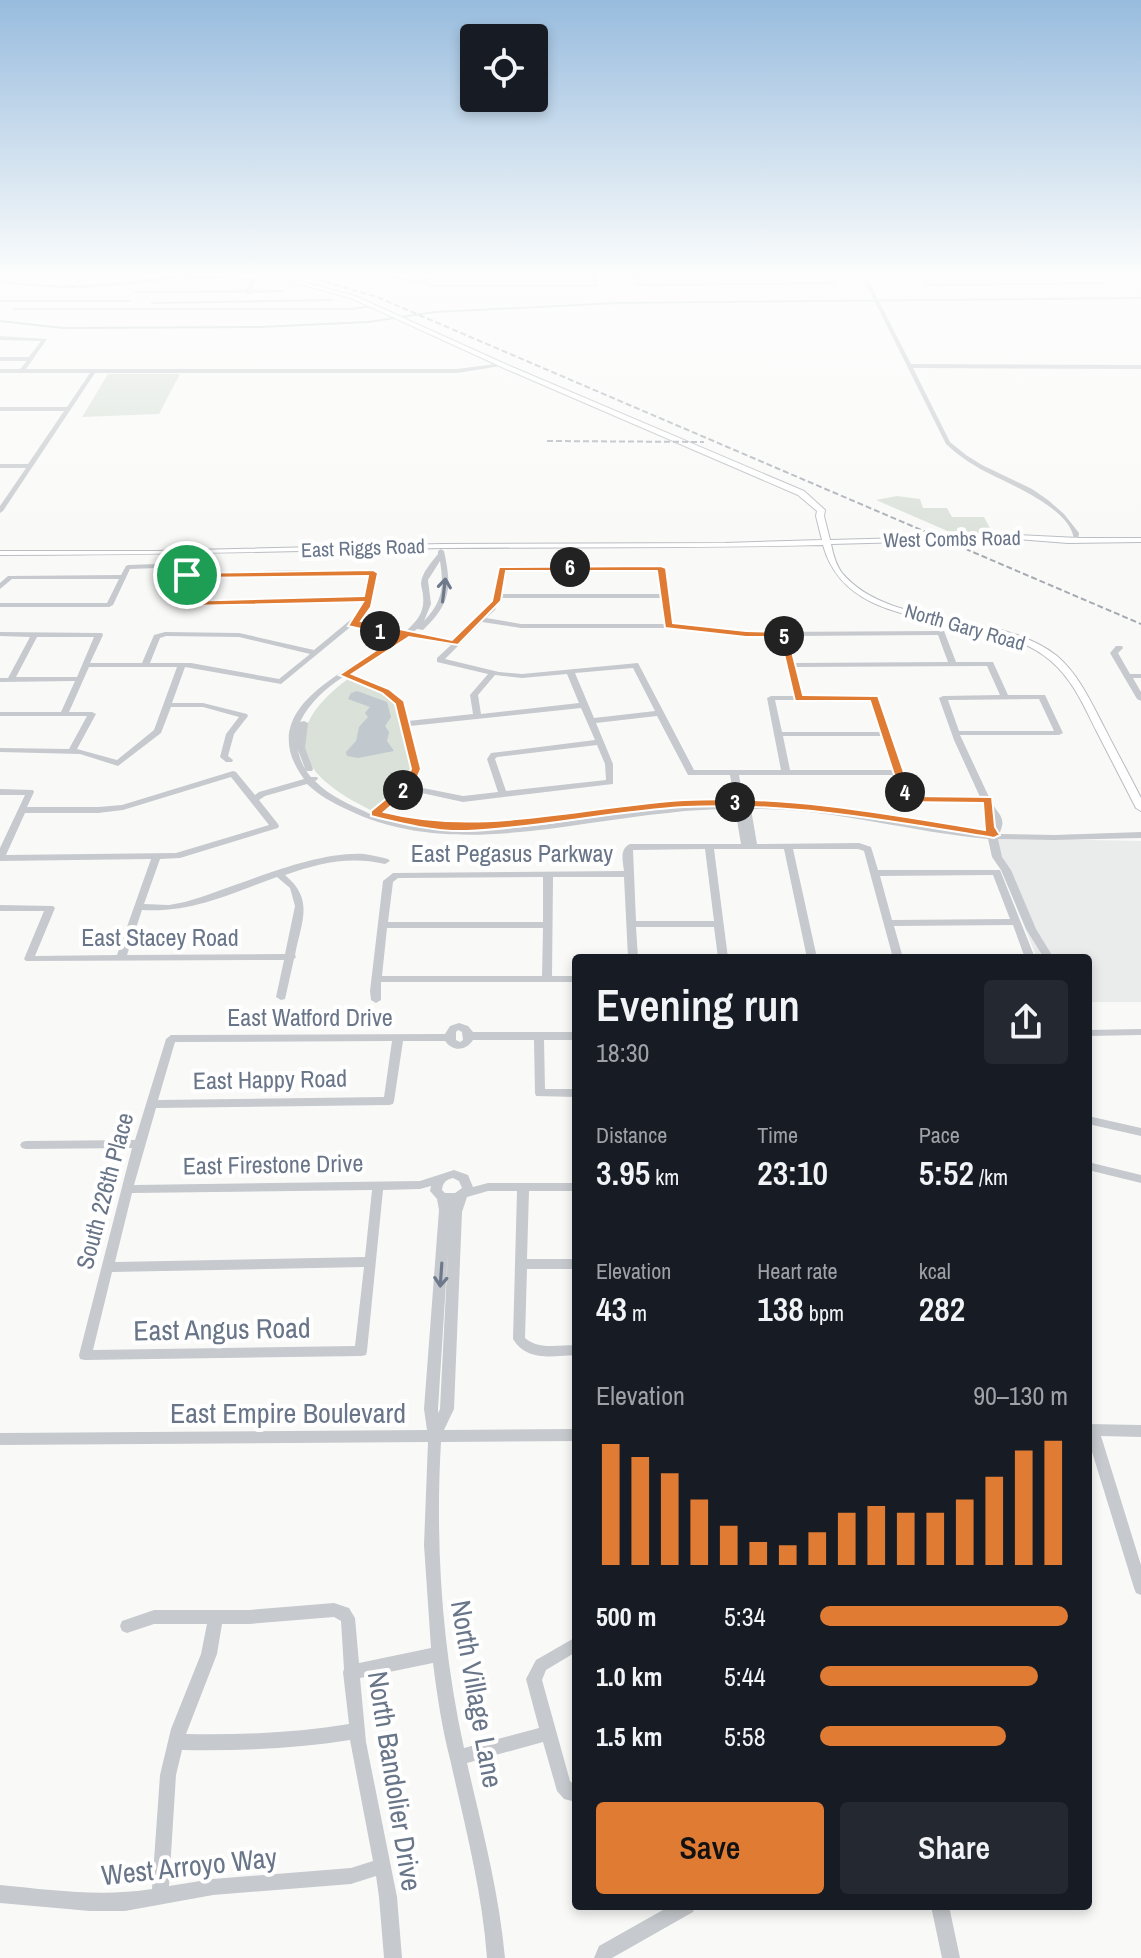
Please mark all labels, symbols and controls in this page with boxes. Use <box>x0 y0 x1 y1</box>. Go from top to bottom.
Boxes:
map controls <box>460 24 548 112</box>
button: locate <box>460 24 548 112</box>
street label: West Combs Road <box>883 524 1021 553</box>
street label: East Riggs Road <box>301 532 425 563</box>
pin <box>153 541 221 609</box>
pin: 6 <box>550 547 590 587</box>
text: 6 <box>565 552 575 582</box>
icon: arrive <box>165 553 209 597</box>
one-way arrow <box>437 577 452 603</box>
street label: North Gary Road <box>902 596 1028 657</box>
pin: 1 <box>360 611 400 651</box>
text: 1 <box>375 616 385 646</box>
pin: 5 <box>764 616 804 656</box>
text: 5 <box>779 621 789 651</box>
pin: 2 <box>383 770 423 810</box>
pin: 4 <box>885 772 925 812</box>
text: 2 <box>398 775 408 805</box>
text: 4 <box>900 777 910 807</box>
pin: 3 <box>715 782 755 822</box>
text: 3 <box>730 787 740 817</box>
street label: East Pegasus Parkway <box>411 837 613 869</box>
street label: East Stacey Road <box>81 921 239 953</box>
text: Evening run <box>596 975 800 1035</box>
button: share <box>984 980 1068 1064</box>
street label: East Watford Drive <box>227 1001 393 1033</box>
text: 18:30 <box>596 1035 649 1070</box>
street label: East Happy Road <box>193 1062 347 1096</box>
street label: South 226th Place <box>68 1109 140 1273</box>
text: Distance <box>596 1120 667 1150</box>
text: Time <box>757 1120 798 1150</box>
text: Pace <box>919 1120 960 1150</box>
street label: East Firestone Drive <box>182 1146 363 1182</box>
text: 3.95 <box>596 1150 650 1196</box>
text: 23:10 <box>757 1150 828 1196</box>
text: 5:52 <box>919 1150 974 1196</box>
text: km <box>650 1162 679 1192</box>
text: /km <box>974 1162 1008 1192</box>
text: Elevation <box>596 1256 671 1286</box>
text: Heart rate <box>757 1256 838 1286</box>
text: kcal <box>919 1256 951 1286</box>
one-way arrow <box>433 1261 448 1287</box>
text: 43 <box>596 1286 627 1332</box>
text: 138 <box>757 1286 804 1332</box>
text: 282 <box>919 1286 965 1332</box>
text: m <box>627 1298 647 1328</box>
text: bpm <box>804 1298 844 1328</box>
street label: East Angus Road <box>133 1308 311 1350</box>
text: Elevation <box>596 1378 685 1413</box>
text: 90–130 m <box>973 1378 1068 1413</box>
street label: East Empire Boulevard <box>170 1394 406 1432</box>
street label: North Village Lane <box>442 1597 512 1791</box>
text: 500 m <box>596 1599 656 1634</box>
text: 5:34 <box>724 1599 766 1634</box>
text: 1.0 km <box>596 1659 662 1694</box>
text: 5:44 <box>724 1659 766 1694</box>
street label: North Bandolier Drive <box>359 1668 431 1894</box>
text: 1.5 km <box>596 1719 662 1754</box>
text: 5:58 <box>724 1719 766 1754</box>
button: Save <box>596 1802 824 1894</box>
button: Share <box>840 1802 1068 1894</box>
street label: West Arroyo Way <box>99 1838 279 1894</box>

